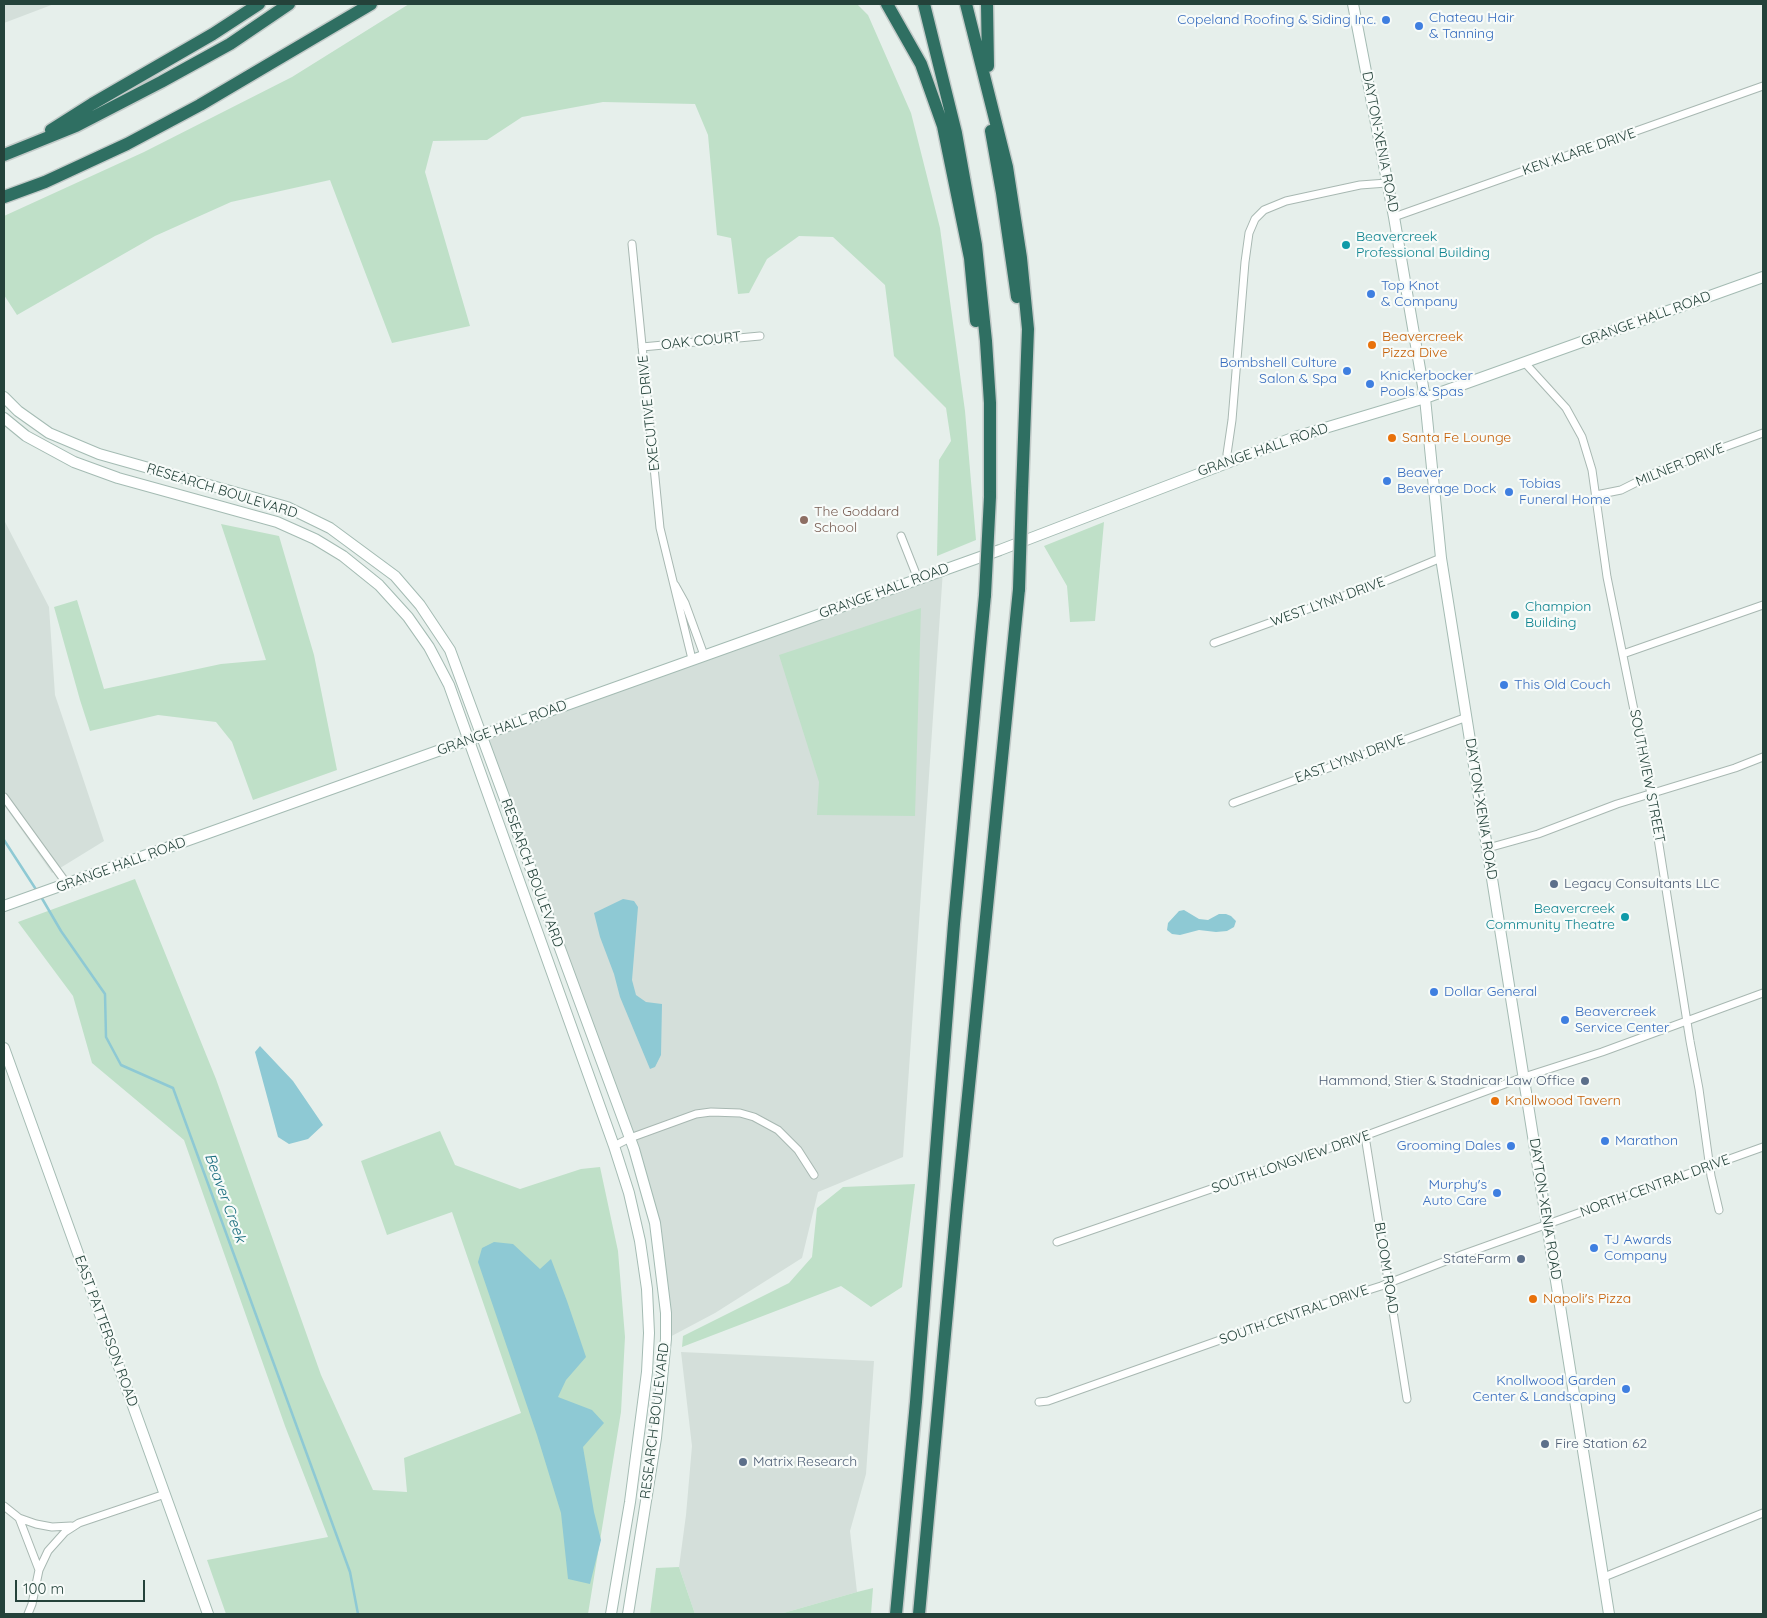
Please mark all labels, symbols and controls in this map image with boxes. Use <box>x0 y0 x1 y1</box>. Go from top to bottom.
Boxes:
place label: Chateau Hair & Tanning <box>1429 10 1514 42</box>
place label: Copeland Roofing & Siding Inc. <box>1177 12 1376 28</box>
marker: Copeland Roofing & Siding Inc. <box>1380 14 1392 26</box>
marker: Chateau Hair & Tanning <box>1413 20 1425 32</box>
street label: DAYTON-XENIA ROAD <box>1358 70 1402 214</box>
street label: KEN KLARE DRIVE <box>1520 125 1638 179</box>
place label: Beavercreek Professional Building <box>1356 229 1490 262</box>
marker: Beavercreek Professional Building <box>1340 239 1352 251</box>
place label: Top Knot & Company <box>1381 278 1458 310</box>
marker: Top Knot & Company <box>1365 288 1377 300</box>
street label: GRANGE HALL ROAD <box>1579 288 1713 350</box>
street label: OAK COURT <box>660 328 742 354</box>
place label: Beavercreek Pizza Dive <box>1382 329 1463 362</box>
marker: Beavercreek Pizza Dive <box>1366 339 1378 351</box>
street label: EXECUTIVE DRIVE <box>635 354 663 472</box>
place label: Bombshell Culture Salon & Spa <box>1220 355 1337 388</box>
marker: Bombshell Culture Salon & Spa <box>1341 365 1353 377</box>
place label: Knickerbocker Pools & Spas <box>1380 368 1473 401</box>
marker: Knickerbocker Pools & Spas <box>1364 378 1376 390</box>
street label: GRANGE HALL ROAD <box>1196 420 1330 480</box>
place label: Santa Fe Lounge <box>1402 430 1511 446</box>
marker: Santa Fe Lounge <box>1386 432 1398 444</box>
street label: MILNER DRIVE <box>1633 440 1727 490</box>
street label: RESEARCH BOULEVARD <box>144 460 300 522</box>
place label: Beaver Beverage Dock <box>1397 465 1496 498</box>
marker: Beaver Beverage Dock <box>1381 475 1393 487</box>
place label: Tobias Funeral Home <box>1519 476 1611 508</box>
marker: Tobias Funeral Home <box>1503 486 1515 498</box>
place label: The Goddard School <box>814 504 899 536</box>
marker: The Goddard School <box>798 514 810 526</box>
street label: GRANGE HALL ROAD <box>817 560 951 622</box>
street label: WEST LYNN DRIVE <box>1269 574 1387 630</box>
place label: Champion Building <box>1525 599 1591 632</box>
marker: Champion Building <box>1509 609 1521 621</box>
place label: This Old Couch <box>1514 677 1611 693</box>
marker: This Old Couch <box>1498 679 1510 691</box>
street label: GRANGE HALL ROAD <box>435 697 569 759</box>
street label: SOUTHVIEW STREET <box>1626 708 1668 844</box>
street label: EAST LYNN DRIVE <box>1293 731 1407 787</box>
street label: DAYTON-XENIA ROAD <box>1462 737 1500 881</box>
street label: RESEARCH BOULEVARD <box>497 796 567 950</box>
street label: GRANGE HALL ROAD <box>54 834 188 896</box>
place label: Legacy Consultants LLC <box>1564 876 1719 892</box>
marker: Legacy Consultants LLC <box>1548 878 1560 890</box>
place label: Beavercreek Community Theatre <box>1486 901 1615 934</box>
marker: Beavercreek Community Theatre <box>1619 911 1631 923</box>
place label: Dollar General <box>1444 984 1537 1000</box>
marker: Dollar General <box>1428 986 1440 998</box>
place label: Beavercreek Service Center <box>1575 1004 1669 1036</box>
marker: Beavercreek Service Center <box>1559 1014 1571 1026</box>
place label: Hammond, Stier & Stadnicar Law Office <box>1319 1073 1575 1089</box>
marker: Hammond, Stier & Stadnicar Law Office <box>1579 1075 1591 1087</box>
place label: Knollwood Tavern <box>1505 1093 1621 1109</box>
marker: Knollwood Tavern <box>1489 1095 1501 1107</box>
street label: SOUTH LONGVIEW DRIVE <box>1209 1127 1373 1197</box>
place label: Marathon <box>1615 1133 1678 1149</box>
marker: Marathon <box>1599 1135 1611 1147</box>
street label: DAYTON-XENIA ROAD <box>1526 1137 1564 1281</box>
place label: Grooming Dales <box>1397 1138 1501 1154</box>
marker: Grooming Dales <box>1505 1140 1517 1152</box>
water label: Beaver Creek <box>201 1151 249 1245</box>
street label: NORTH CENTRAL DRIVE <box>1578 1151 1732 1221</box>
place label: Murphy's Auto Care <box>1423 1177 1487 1210</box>
marker: Murphy's Auto Care <box>1491 1187 1503 1199</box>
street label: BLOOM ROAD <box>1370 1221 1402 1315</box>
place label: TJ Awards Company <box>1604 1232 1672 1264</box>
marker: TJ Awards Company <box>1588 1242 1600 1254</box>
place label: StateFarm <box>1443 1251 1511 1267</box>
street label: EAST PATTERSON ROAD <box>71 1253 141 1409</box>
marker: StateFarm <box>1515 1253 1527 1265</box>
street label: SOUTH CENTRAL DRIVE <box>1217 1282 1371 1348</box>
place label: Napoli's Pizza <box>1543 1291 1631 1307</box>
marker: Napoli's Pizza <box>1527 1293 1539 1305</box>
street label: RESEARCH BOULEVARD <box>637 1342 673 1500</box>
place label: Knollwood Garden Center & Landscaping <box>1473 1373 1616 1405</box>
marker: Knollwood Garden Center & Landscaping <box>1620 1383 1632 1395</box>
place label: Fire Station 62 <box>1555 1436 1647 1452</box>
marker: Fire Station 62 <box>1539 1438 1551 1450</box>
place label: Matrix Research <box>753 1454 857 1470</box>
marker: Matrix Research <box>737 1456 749 1468</box>
scale bar <box>18 1570 148 1602</box>
text: 100 m <box>23 1579 64 1598</box>

